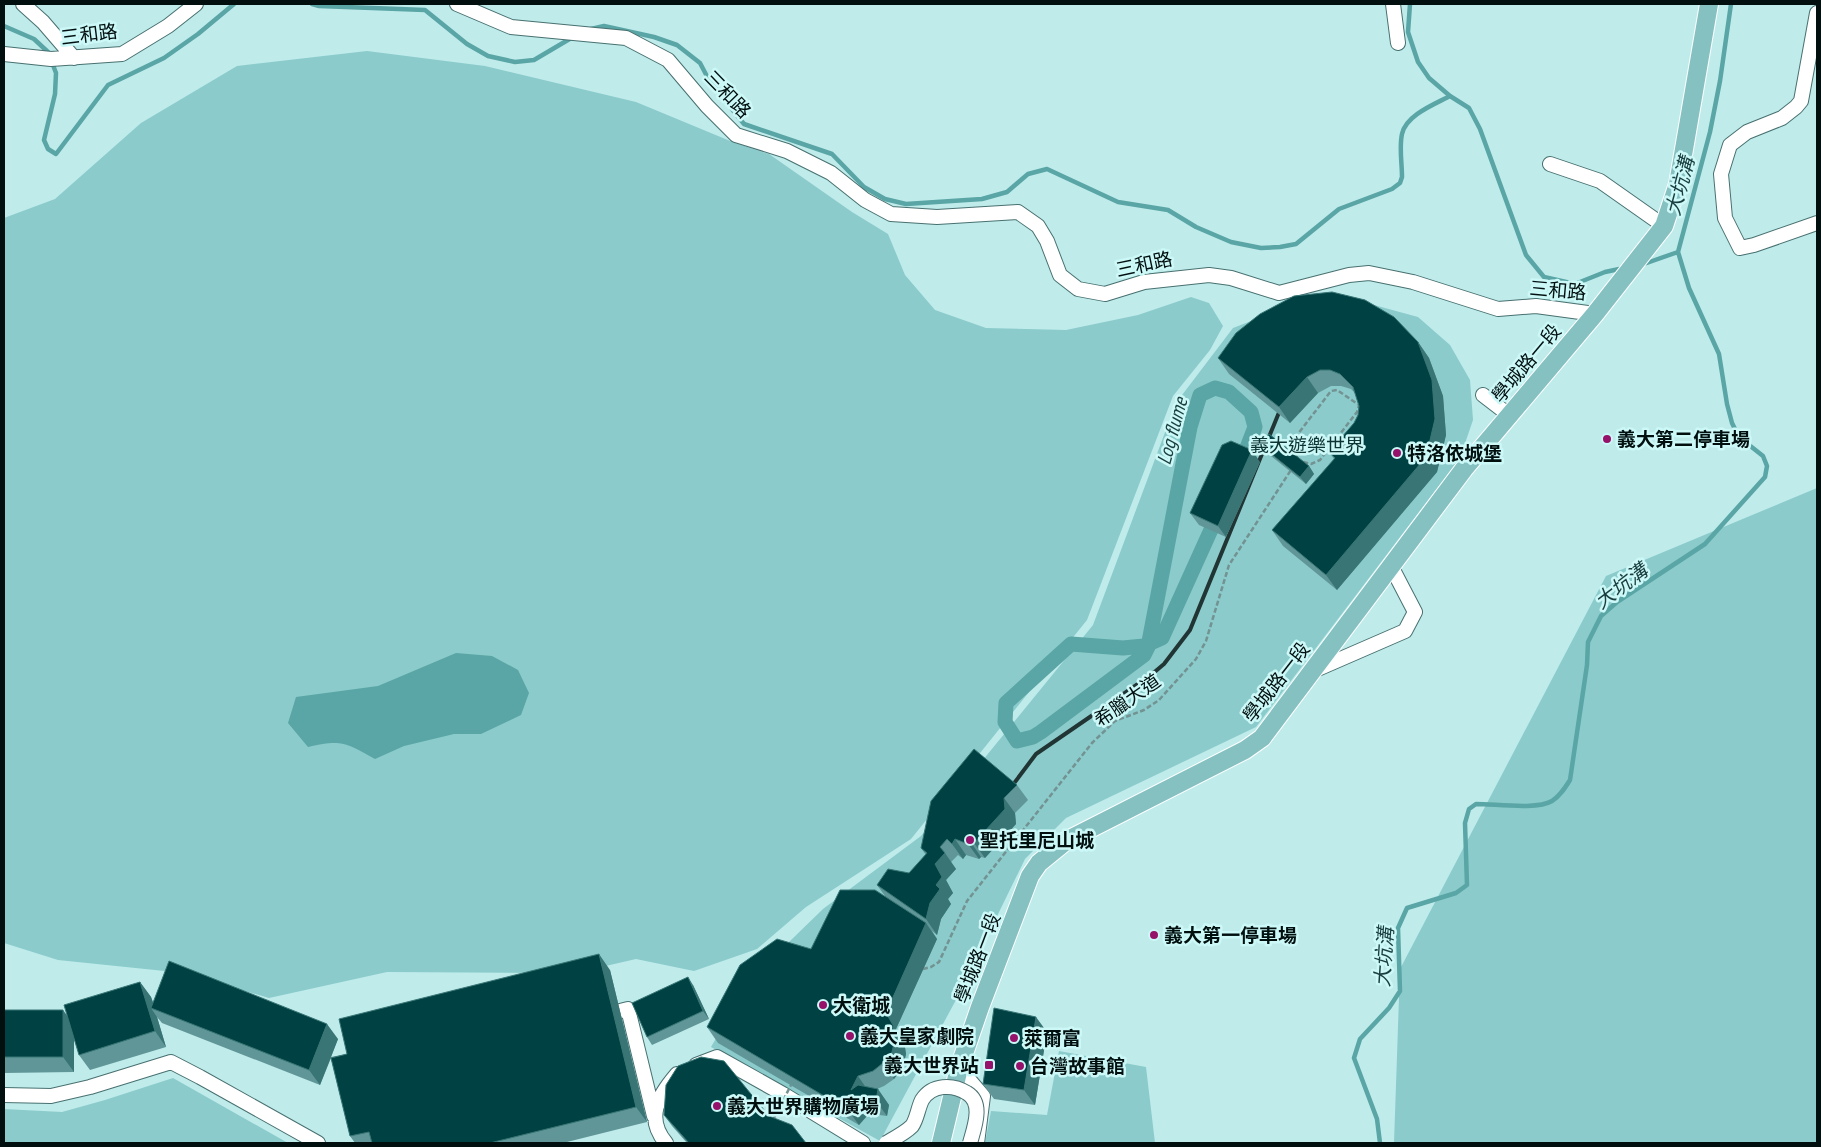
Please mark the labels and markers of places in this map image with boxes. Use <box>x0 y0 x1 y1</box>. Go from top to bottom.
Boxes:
place label: 義大第二停車場 <box>1617 427 1750 451</box>
marker: 義大第二停車場 <box>1601 433 1613 445</box>
place label: 特洛依城堡 <box>1407 441 1502 465</box>
marker: 特洛依城堡 <box>1391 447 1403 459</box>
place label: 聖托里尼山城 <box>980 828 1094 852</box>
marker: 聖托里尼山城 <box>964 834 976 846</box>
place label: 義大第一停車場 <box>1164 923 1297 947</box>
marker: 義大第一停車場 <box>1148 929 1160 941</box>
place label: 大衛城 <box>833 993 890 1017</box>
marker: 大衛城 <box>817 999 829 1011</box>
place label: 義大皇家劇院 <box>860 1024 974 1048</box>
place label: 萊爾富 <box>1024 1026 1081 1050</box>
marker: 義大皇家劇院 <box>844 1030 856 1042</box>
marker: 萊爾富 <box>1008 1032 1020 1044</box>
place label: 義大世界站 <box>884 1053 979 1077</box>
place label: 台灣故事館 <box>1030 1054 1125 1078</box>
marker: 義大世界站 <box>983 1059 995 1071</box>
marker: 台灣故事館 <box>1014 1060 1026 1072</box>
place label: 義大世界購物廣場 <box>727 1094 879 1118</box>
marker: 義大世界購物廣場 <box>711 1100 723 1112</box>

